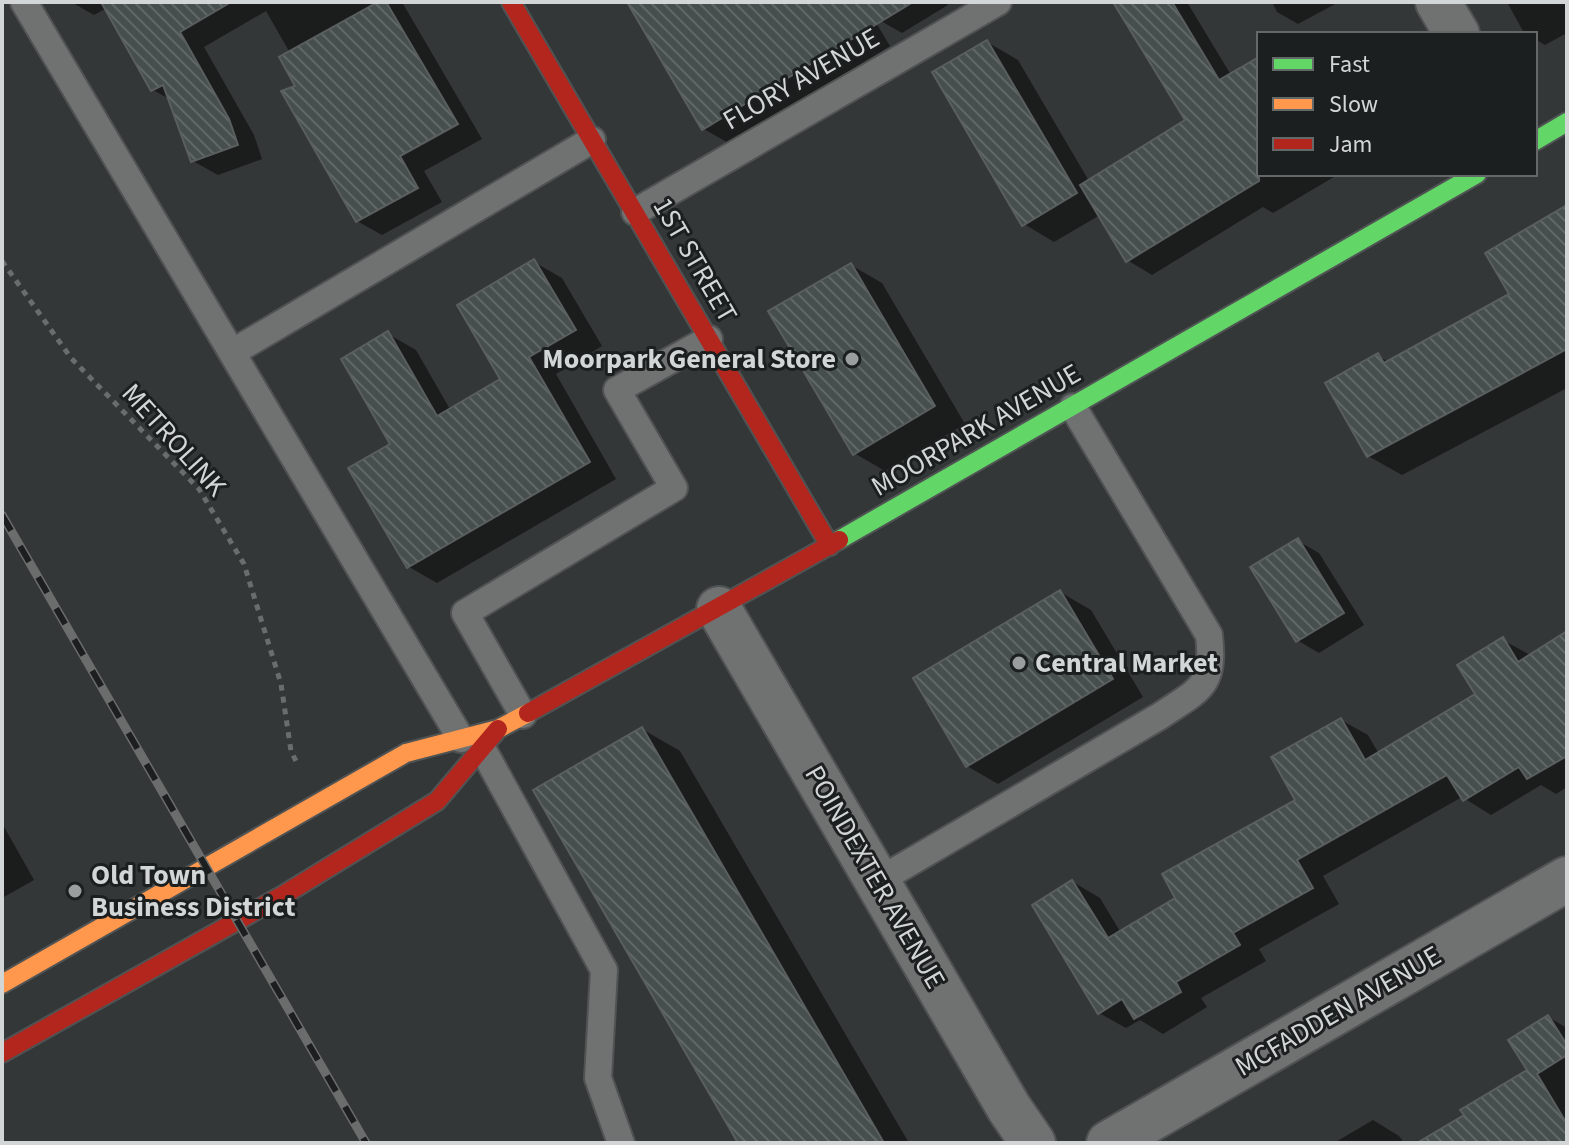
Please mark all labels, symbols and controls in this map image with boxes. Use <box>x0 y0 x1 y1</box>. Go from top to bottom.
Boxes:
street label: FLORY AVENUE <box>715 18 887 140</box>
legend <box>1257 32 1537 176</box>
text: Fast <box>1329 47 1370 82</box>
text: Slow <box>1329 87 1378 122</box>
text: Jam <box>1329 127 1373 162</box>
street label: 1ST STREET <box>643 190 747 330</box>
place label: Moorpark General Store <box>542 339 836 379</box>
marker: Moorpark General Store <box>843 350 861 368</box>
street label: MOORPARK AVENUE <box>864 354 1088 506</box>
street label: METROLINK <box>112 375 236 506</box>
place label: Central Market <box>1035 643 1218 683</box>
marker: Central Market <box>1010 654 1028 672</box>
street label: POINDEXTER AVENUE <box>795 758 955 996</box>
place label: Old Town Business District <box>91 855 296 927</box>
marker: Old Town Business District <box>66 882 84 900</box>
street label: MCFADDEN AVENUE <box>1227 936 1449 1086</box>

